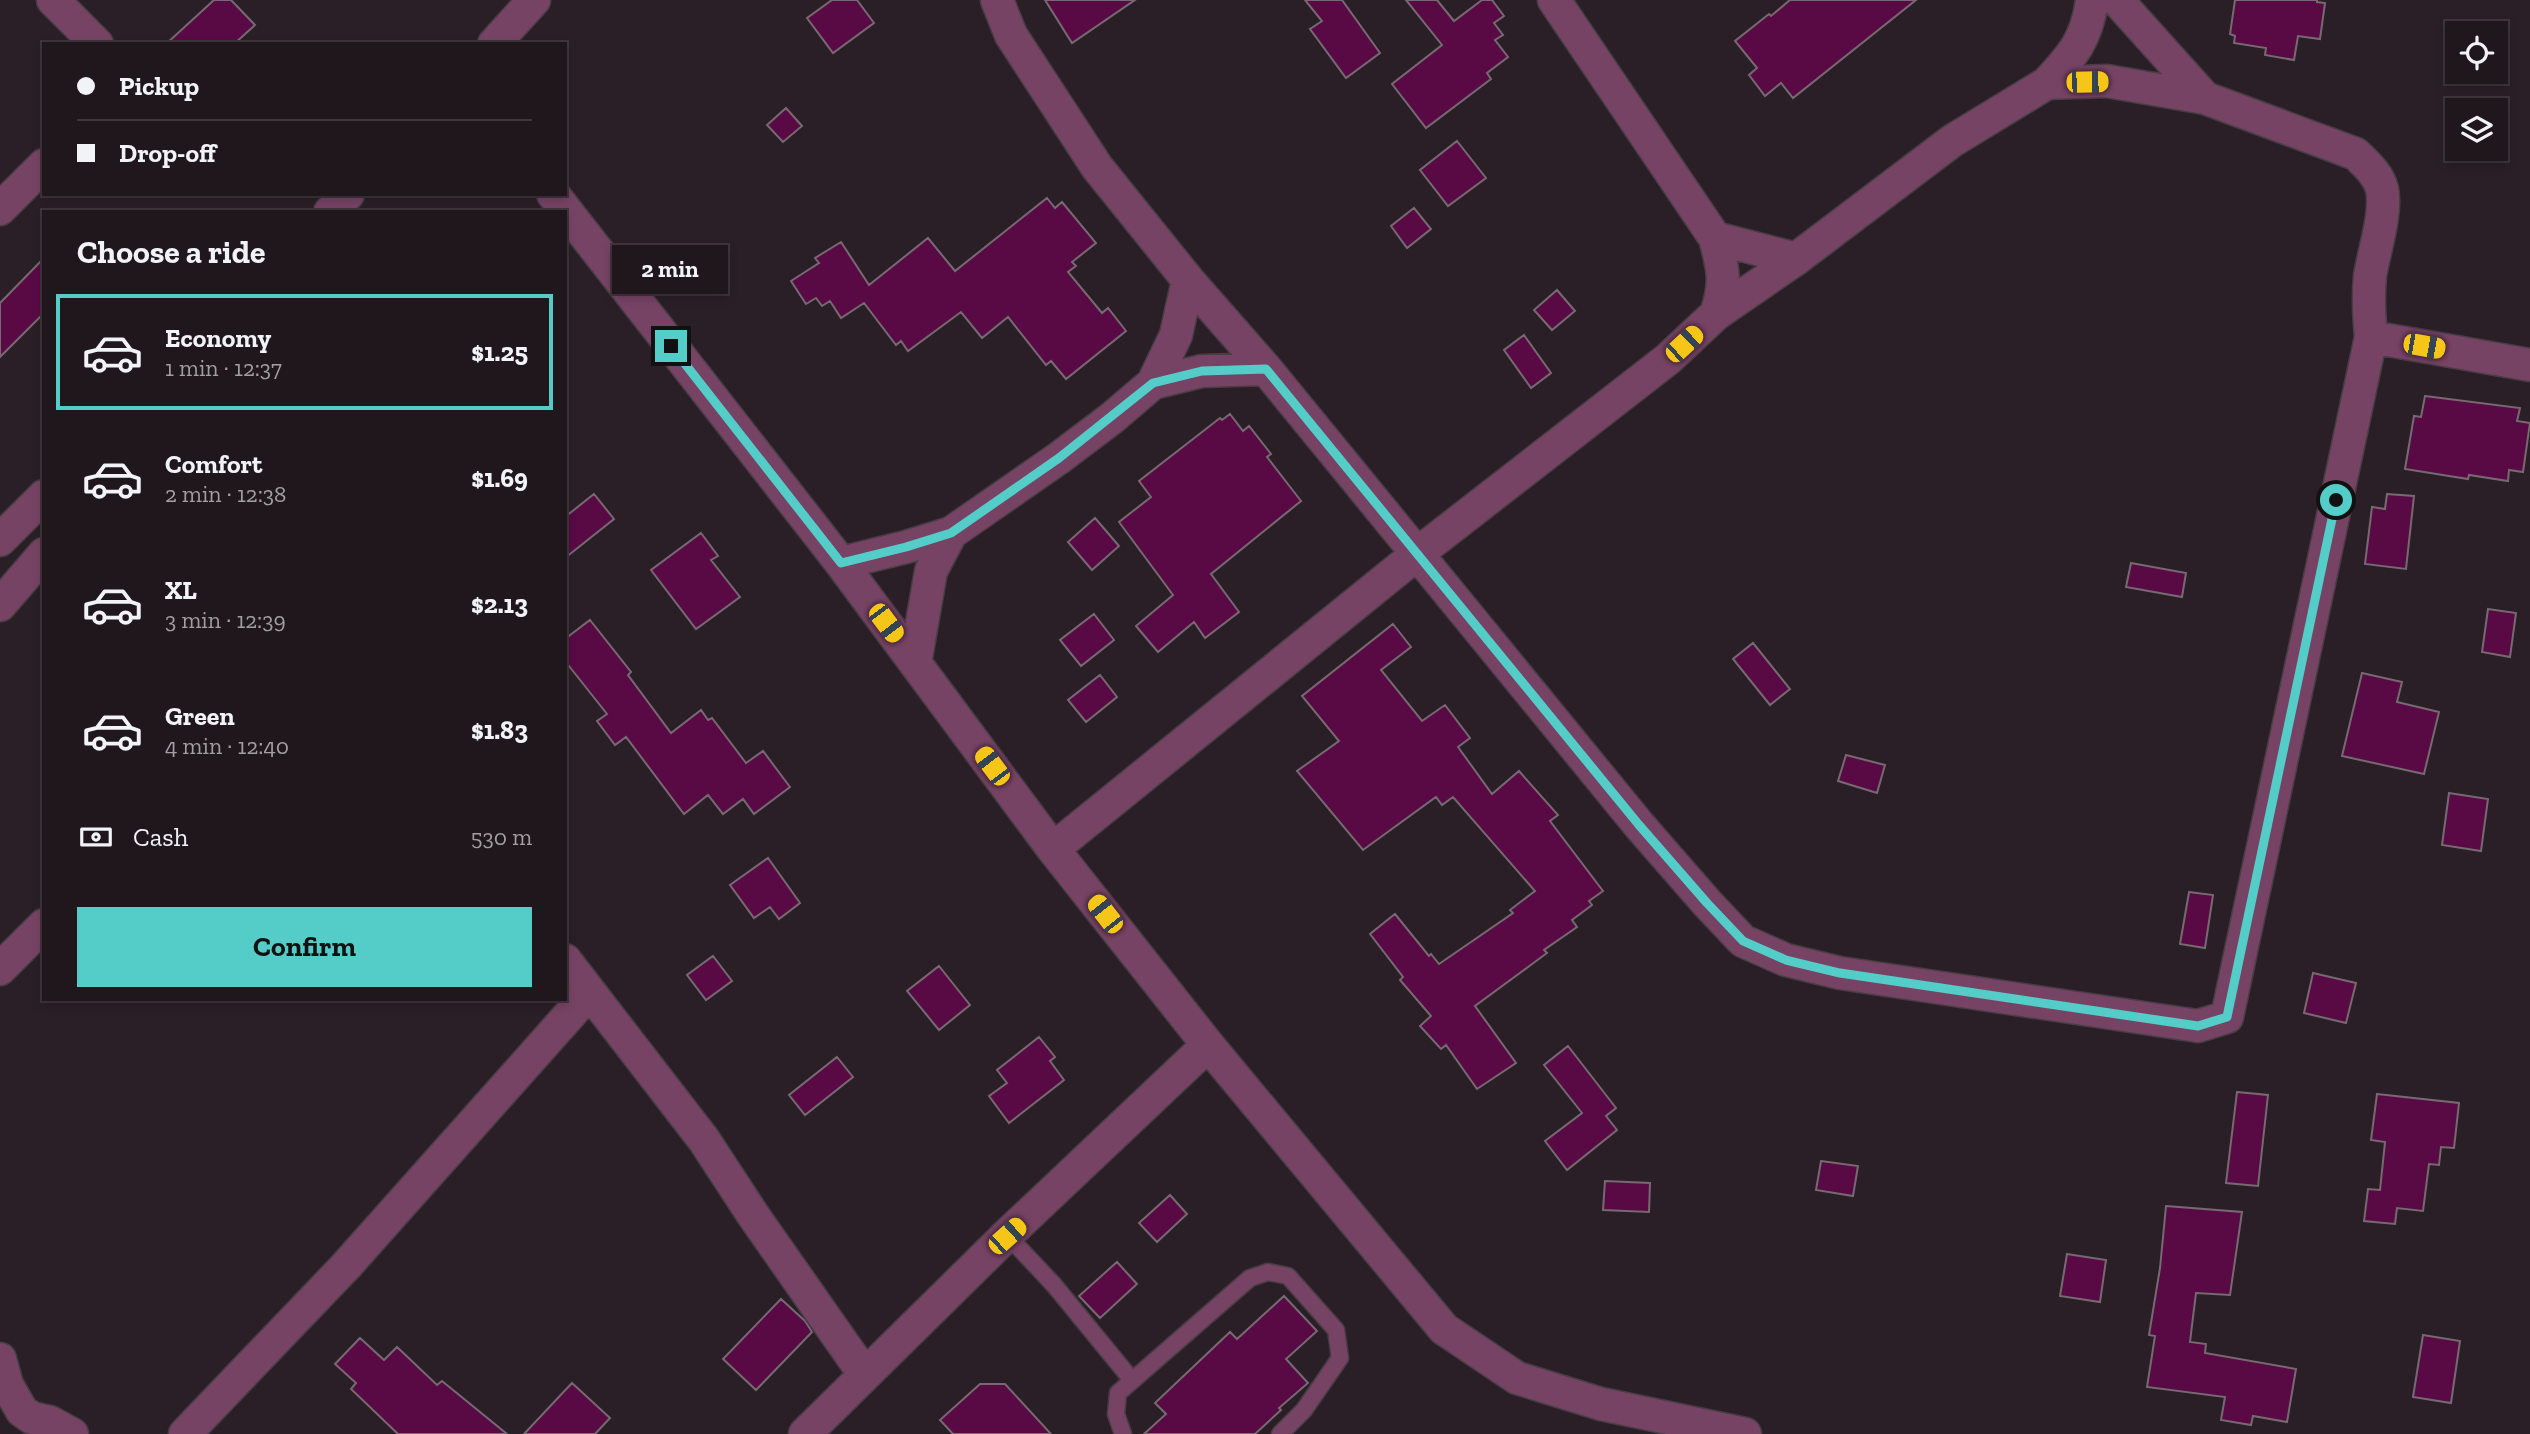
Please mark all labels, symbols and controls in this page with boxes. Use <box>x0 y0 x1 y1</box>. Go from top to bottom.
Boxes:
map controls <box>2445 21 2508 161</box>
button: locate <box>2445 21 2508 84</box>
text: Pickup <box>119 70 199 102</box>
car <box>2066 71 2109 93</box>
button: layers <box>2445 98 2508 161</box>
text: Drop-off <box>119 137 216 169</box>
text: Choose a ride <box>77 233 265 271</box>
callout: 2 min <box>613 244 729 294</box>
text: 2 min <box>641 255 699 283</box>
icon: car <box>81 321 144 384</box>
text: Economy <box>165 322 271 354</box>
car <box>1662 322 1707 366</box>
route end <box>655 330 687 362</box>
car <box>2402 332 2447 360</box>
text: $1.25 <box>471 336 528 368</box>
text: 1 min · 12:37 <box>165 354 282 382</box>
icon: car <box>81 447 144 510</box>
text: Comfort <box>165 448 262 480</box>
text: $1.69 <box>471 462 528 494</box>
text: 2 min · 12:38 <box>165 480 287 508</box>
route start <box>2320 484 2352 516</box>
icon: car <box>81 573 144 636</box>
text: XL <box>165 574 197 606</box>
text: $2.13 <box>471 588 528 620</box>
car <box>865 600 908 646</box>
text: 3 min · 12:39 <box>165 606 286 634</box>
icon: car <box>81 699 144 762</box>
text: Green <box>165 700 235 732</box>
text: $1.83 <box>471 714 528 746</box>
text: 4 min · 12:40 <box>165 732 289 760</box>
car <box>971 743 1014 789</box>
icon: cash <box>77 818 115 856</box>
text: Cash <box>133 821 188 853</box>
text: 530 m <box>471 823 532 851</box>
car <box>1084 891 1127 937</box>
button: Confirm <box>77 907 532 987</box>
car <box>985 1214 1030 1258</box>

